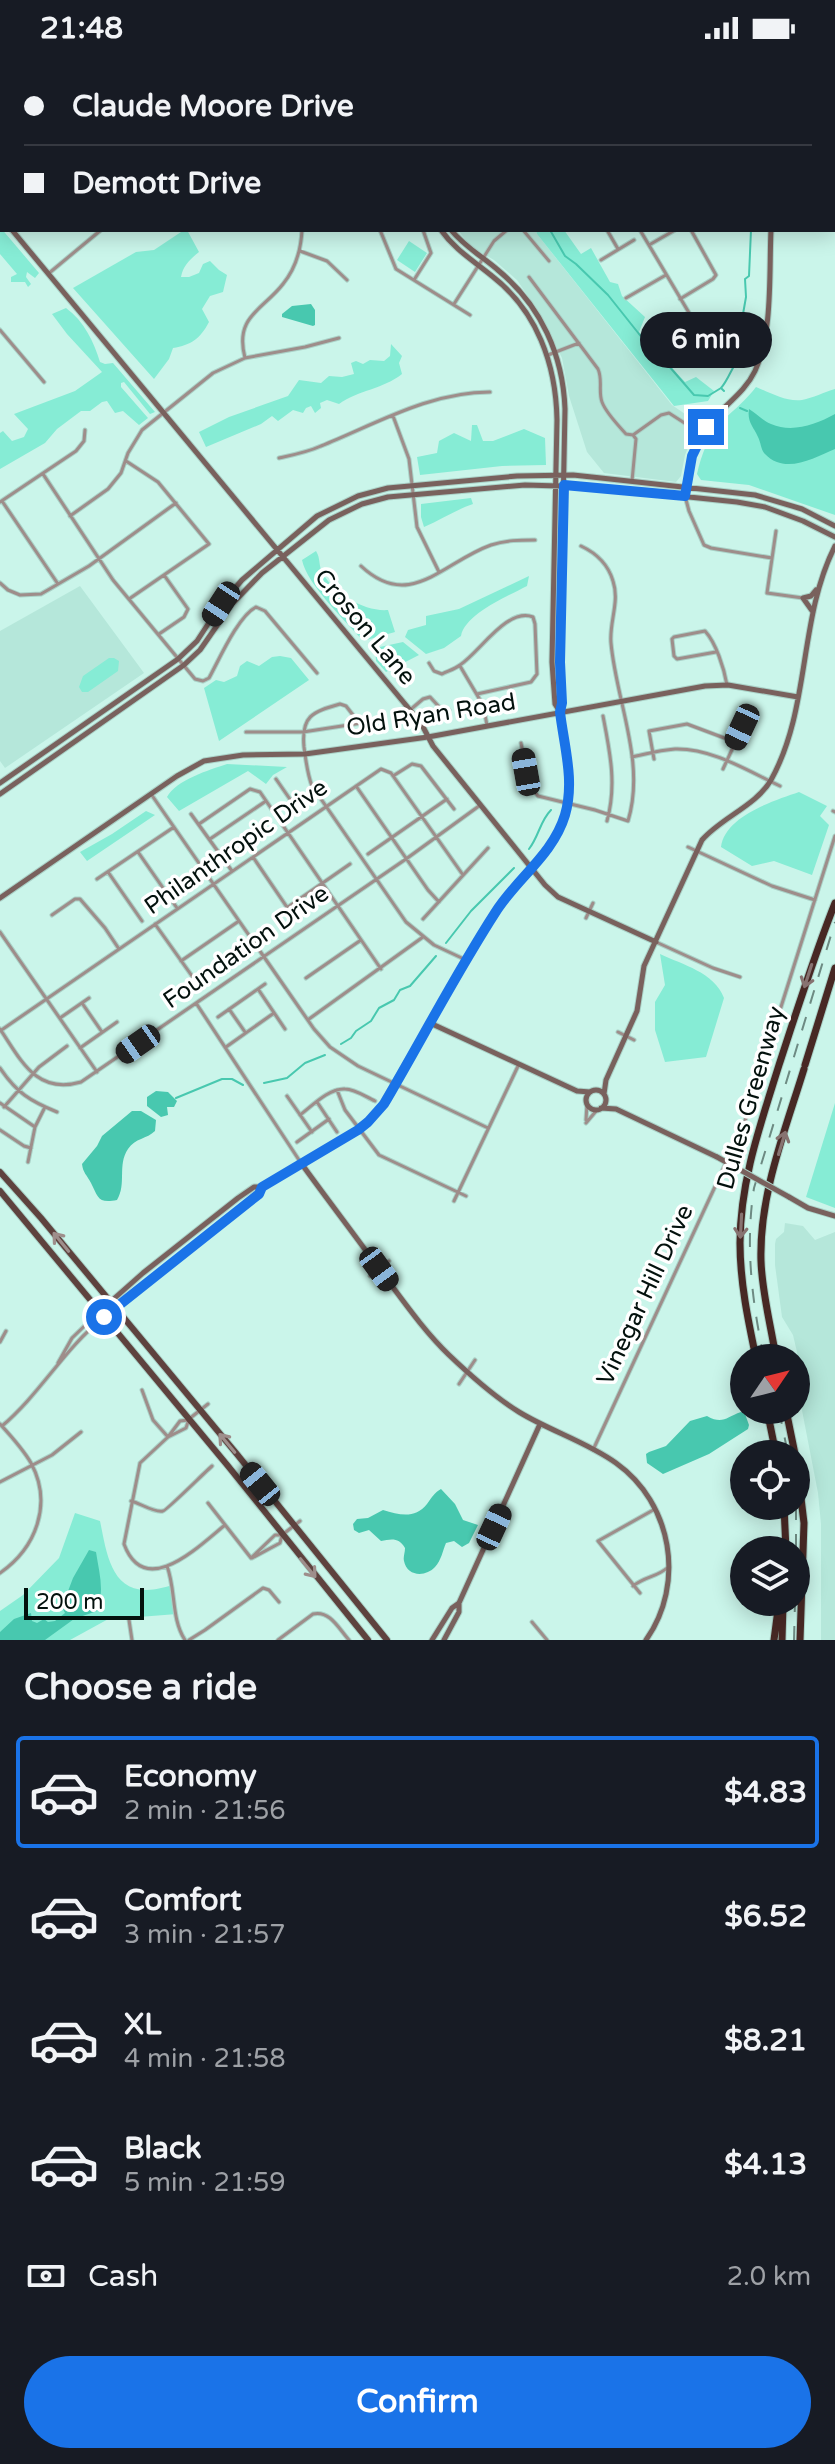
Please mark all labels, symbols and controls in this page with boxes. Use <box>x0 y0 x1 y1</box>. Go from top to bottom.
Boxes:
text: 21:48 <box>40 10 123 47</box>
text: Claude Moore Drive <box>72 88 354 125</box>
text: Demott Drive <box>72 165 261 202</box>
callout: 6 min <box>640 311 772 367</box>
text: 6 min <box>671 324 741 355</box>
route end <box>688 409 724 445</box>
street label: Croson Lane <box>308 563 422 691</box>
car <box>198 577 244 631</box>
street label: Old Ryan Road <box>344 687 518 743</box>
car <box>721 700 763 754</box>
car <box>510 746 542 798</box>
street label: Philanthropic Drive <box>139 773 333 921</box>
street label: Foundation Drive <box>158 879 334 1015</box>
one-way arrow <box>800 962 815 988</box>
street label: Dulles Greenway <box>711 1003 791 1193</box>
car <box>111 1020 165 1068</box>
one-way arrow <box>775 1131 790 1157</box>
street label: Vinegar Hill Drive <box>590 1200 700 1390</box>
one-way arrow <box>733 1212 748 1239</box>
one-way arrow <box>52 1232 70 1252</box>
car <box>355 1243 403 1295</box>
route start <box>86 1299 122 1335</box>
north arrow <box>730 1344 810 1424</box>
map controls <box>730 1344 810 1616</box>
one-way arrow <box>218 1433 236 1454</box>
button: locate <box>730 1440 810 1520</box>
car <box>236 1458 284 1510</box>
car <box>473 1500 515 1554</box>
button: layers <box>730 1536 810 1616</box>
one-way arrow <box>299 1557 317 1578</box>
scale bar <box>24 1584 144 1620</box>
text: 200 m <box>36 1589 103 1615</box>
text: Choose a ride <box>24 1666 257 1709</box>
icon: car <box>28 1756 100 1828</box>
text: Economy <box>124 1758 257 1795</box>
text: $4.83 <box>724 1774 807 1811</box>
text: 2 min · 21:56 <box>124 1795 286 1826</box>
icon: car <box>28 1880 100 1952</box>
text: Comfort <box>124 1882 242 1919</box>
text: $6.52 <box>724 1898 807 1935</box>
text: 3 min · 21:57 <box>124 1919 286 1950</box>
icon: car <box>28 2004 100 2076</box>
text: XL <box>124 2006 161 2043</box>
text: $8.21 <box>724 2022 807 2059</box>
text: 4 min · 21:58 <box>124 2043 286 2074</box>
icon: car <box>28 2128 100 2200</box>
text: Black <box>124 2130 201 2167</box>
text: $4.13 <box>724 2146 807 2183</box>
text: 5 min · 21:59 <box>124 2167 286 2198</box>
icon: cash <box>24 2254 68 2298</box>
text: Cash <box>88 2258 158 2295</box>
text: 2.0 km <box>727 2261 811 2292</box>
button: Confirm <box>24 2356 811 2448</box>

